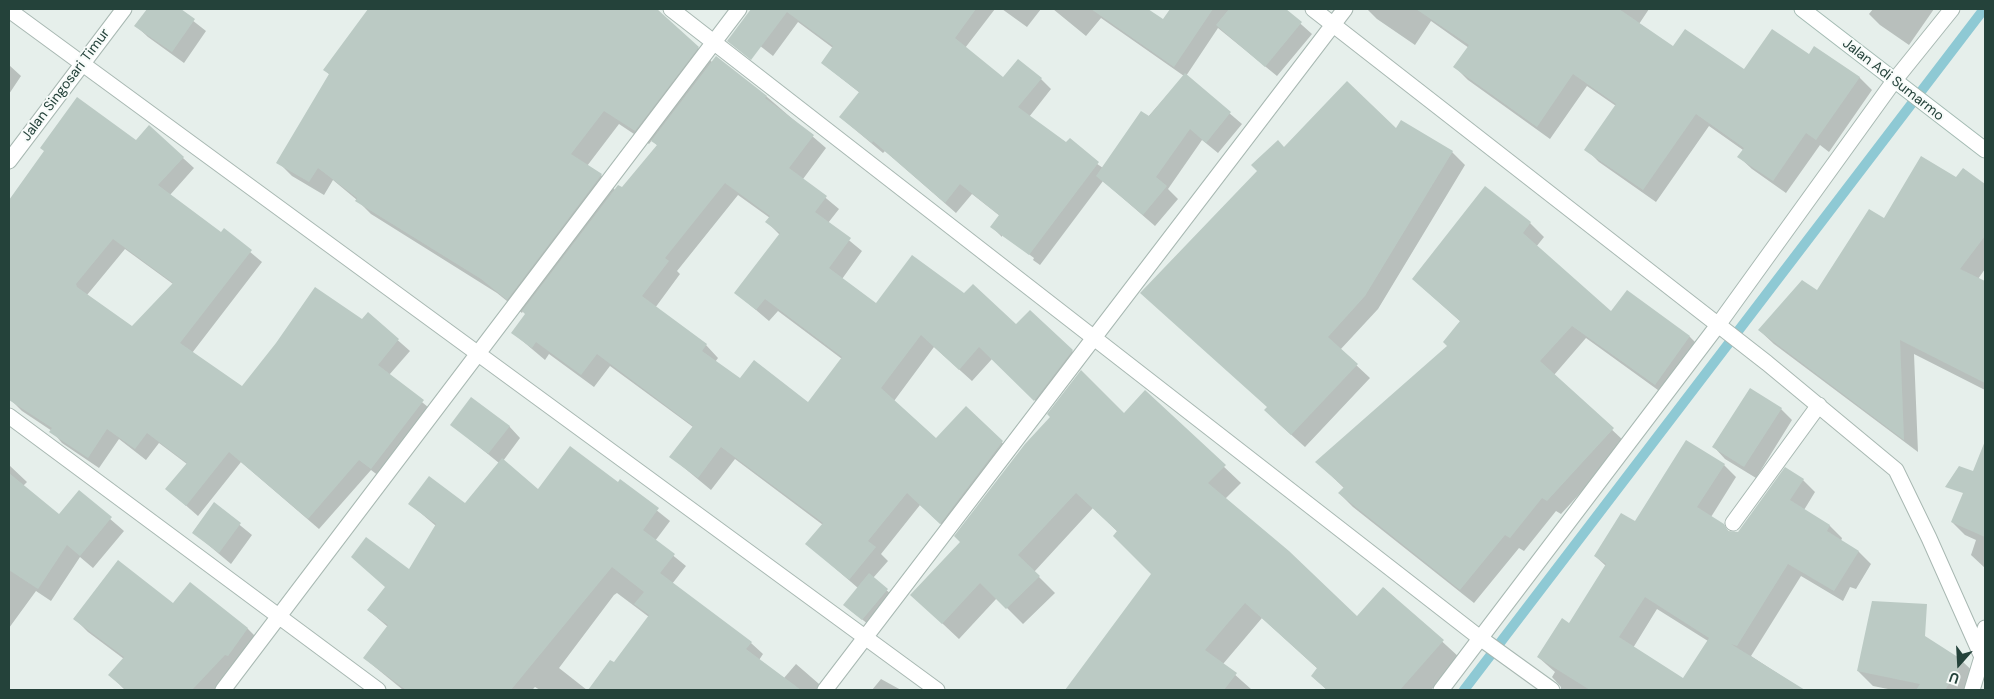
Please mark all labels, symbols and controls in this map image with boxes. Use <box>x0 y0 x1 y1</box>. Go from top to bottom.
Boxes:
street label: Jalan Singosari Timur <box>18 26 114 144</box>
street label: Jalan Adi Sumarmo <box>1839 35 1947 125</box>
north arrow <box>1934 639 1984 689</box>
text: U <box>1947 668 1962 688</box>

